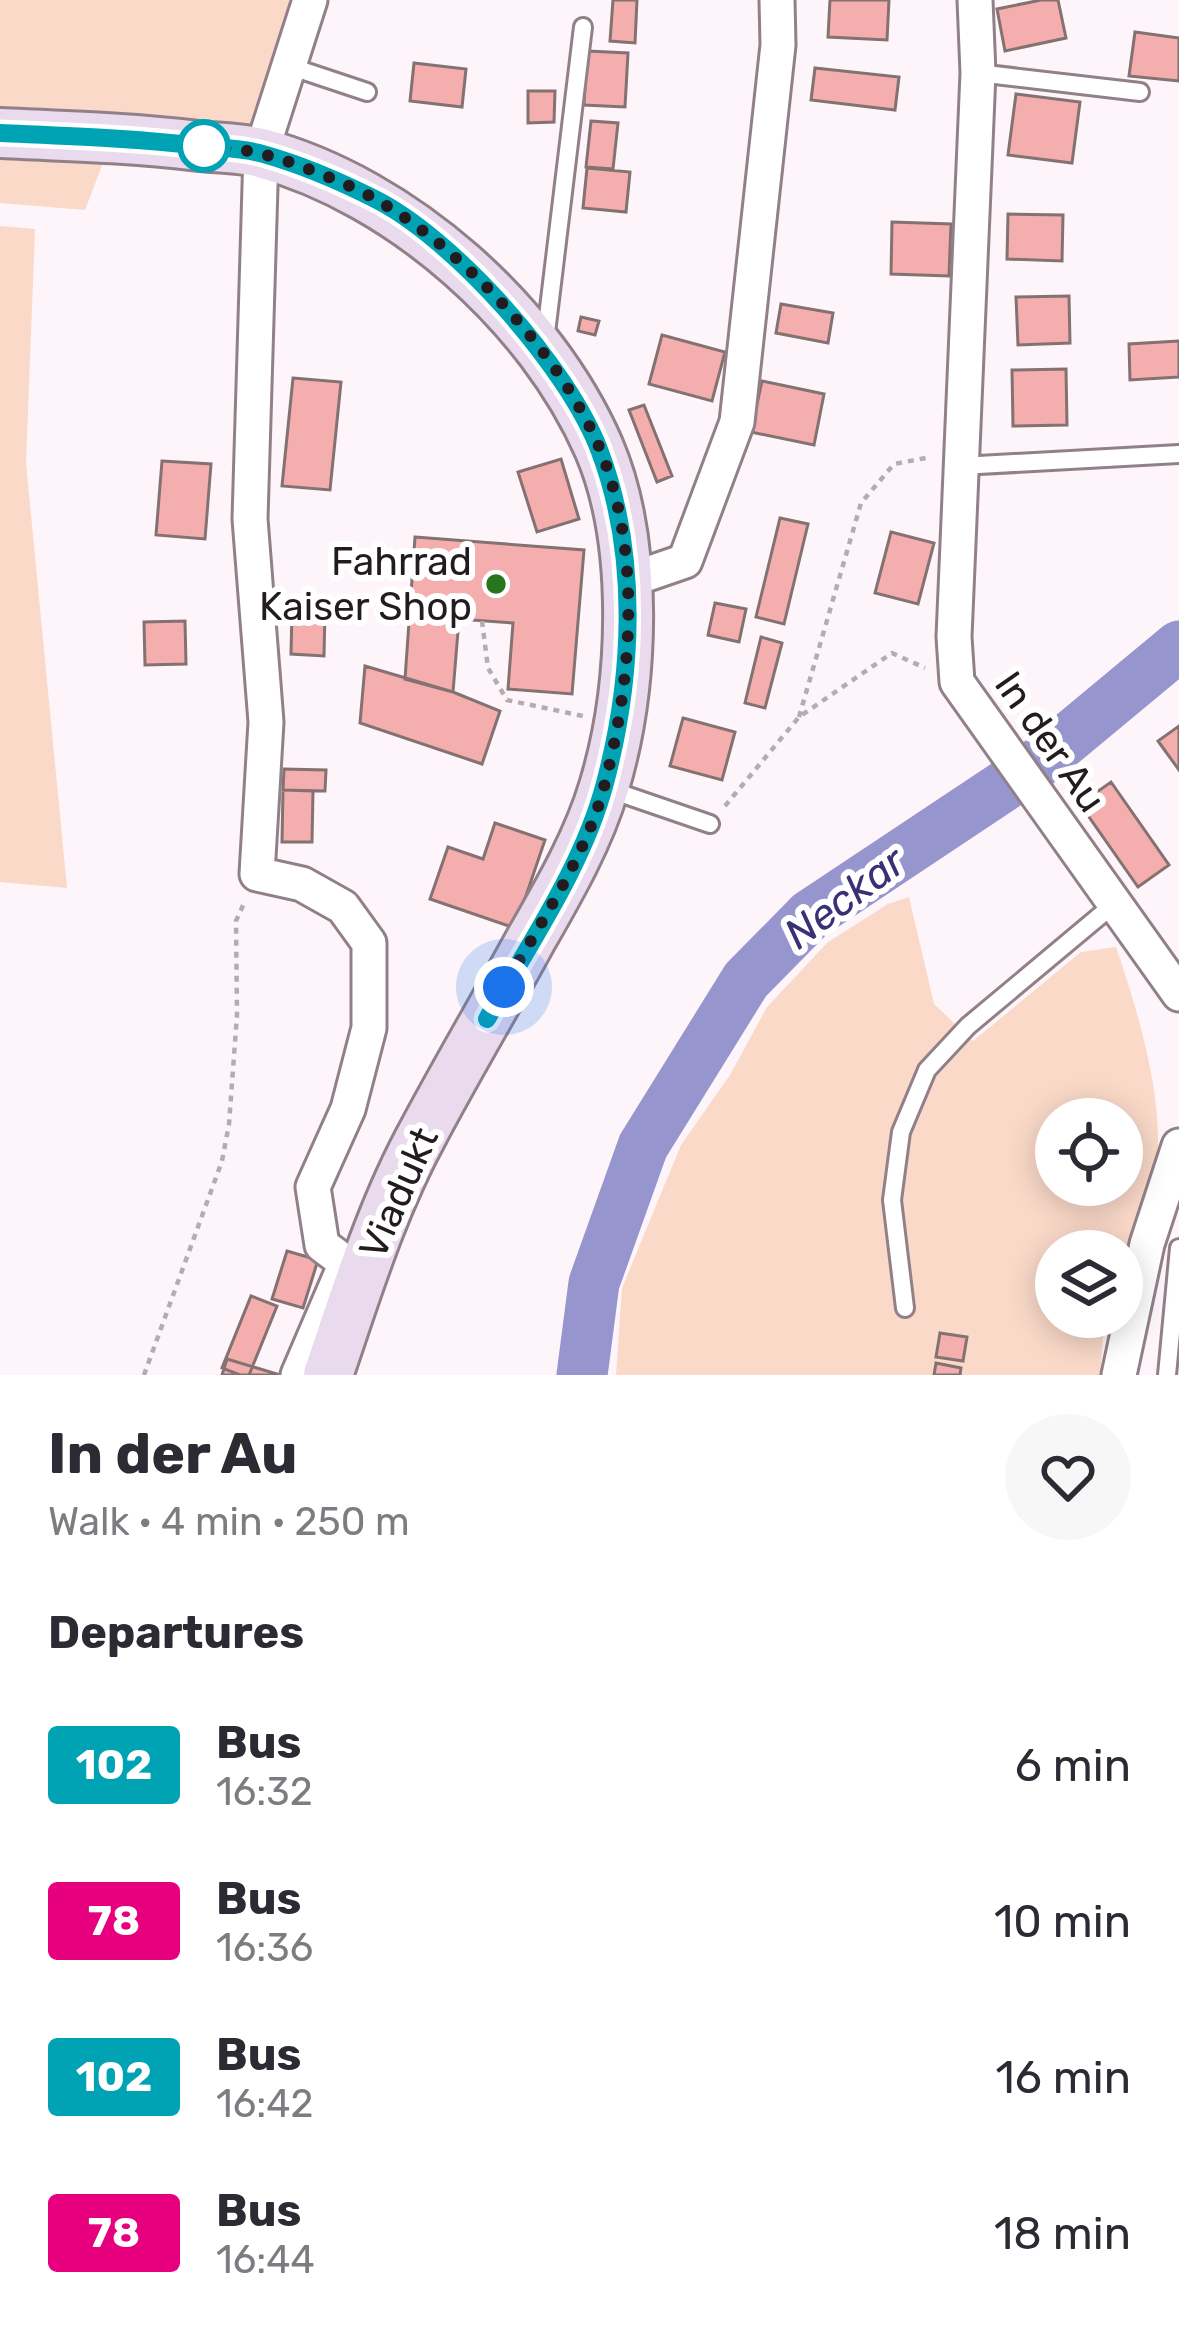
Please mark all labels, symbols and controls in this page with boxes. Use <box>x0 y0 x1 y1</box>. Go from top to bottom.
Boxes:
unlabelled marker <box>179 121 229 171</box>
place label: Fahrrad Kaiser Shop <box>259 539 472 630</box>
marker: Fahrrad Kaiser Shop <box>483 571 509 597</box>
street label: In der Au <box>985 663 1115 821</box>
water label: Neckar <box>775 835 917 960</box>
your location <box>474 957 534 1017</box>
map controls <box>1035 1098 1143 1338</box>
button: locate <box>1035 1098 1143 1206</box>
street label: Viadukt <box>350 1120 448 1266</box>
button: layers <box>1035 1230 1143 1338</box>
button: heart <box>1005 1414 1131 1540</box>
text: In der Au <box>48 1420 298 1487</box>
text: Walk · 4 min · 250 m <box>48 1499 410 1545</box>
text: Departures <box>48 1606 304 1659</box>
text: Bus <box>216 1716 301 1769</box>
text: 6 min <box>1015 1739 1131 1792</box>
text: 102 <box>76 1740 152 1790</box>
text: 16:32 <box>216 1769 313 1815</box>
text: Bus <box>216 1872 301 1925</box>
text: 10 min <box>994 1895 1131 1948</box>
text: 78 <box>88 1896 140 1946</box>
text: 16:36 <box>216 1925 313 1971</box>
text: Bus <box>216 2028 301 2081</box>
text: 16 min <box>995 2051 1131 2104</box>
text: 102 <box>76 2052 152 2102</box>
text: 16:42 <box>216 2081 313 2127</box>
text: Bus <box>216 2184 301 2237</box>
text: 18 min <box>994 2207 1131 2260</box>
text: 78 <box>88 2208 140 2258</box>
text: 16:44 <box>216 2237 315 2283</box>

